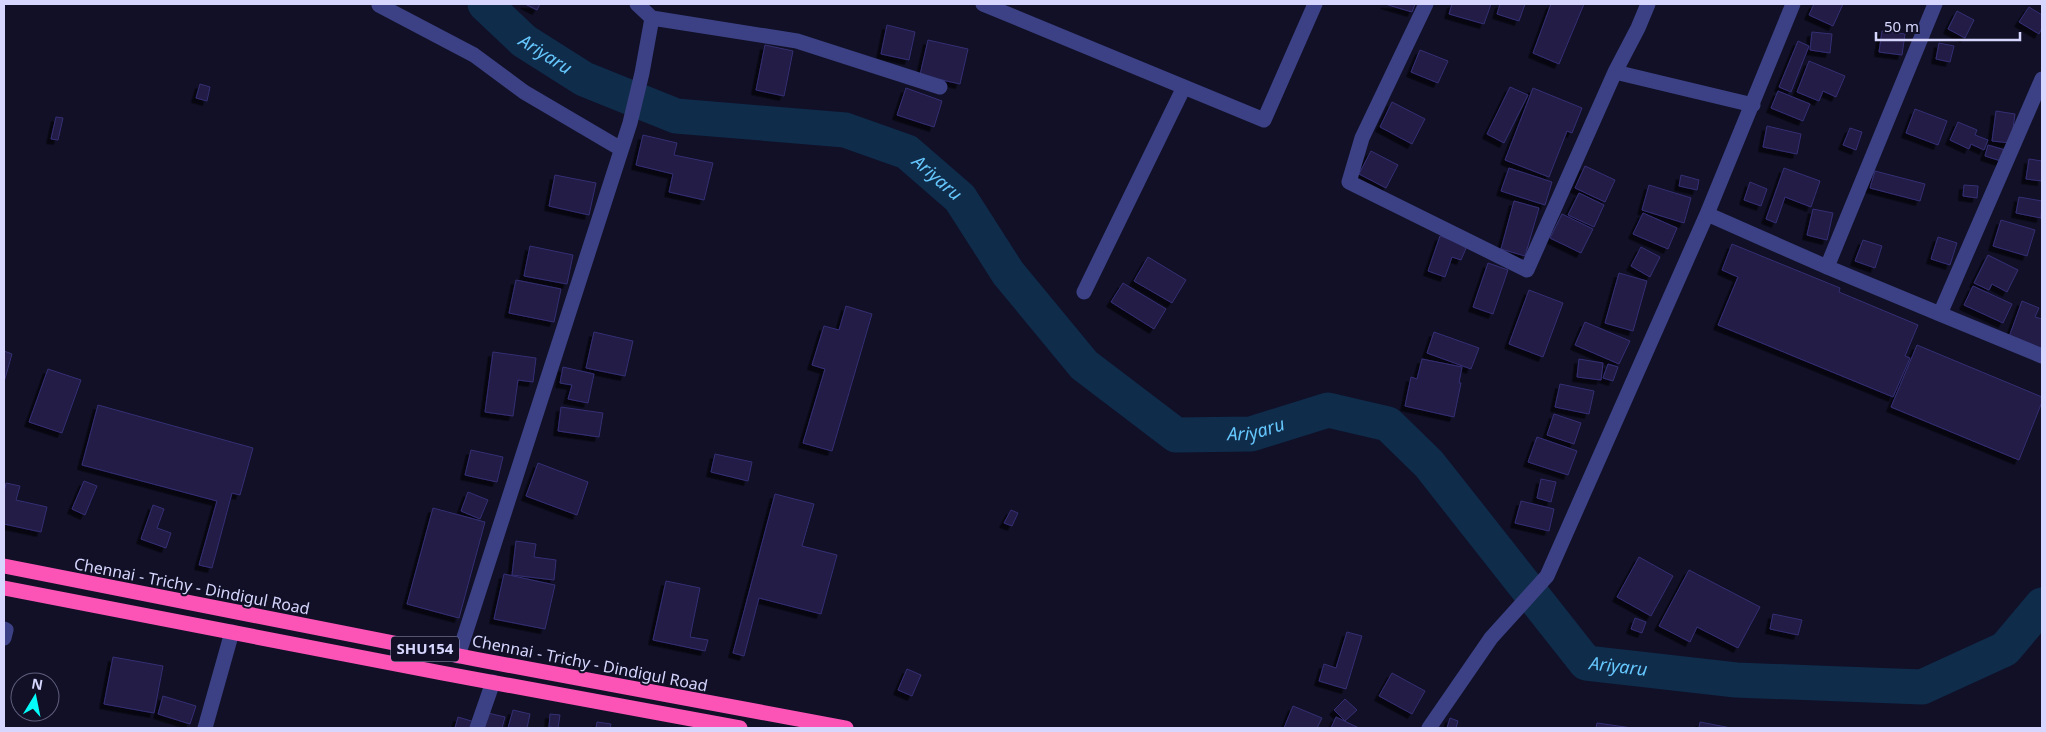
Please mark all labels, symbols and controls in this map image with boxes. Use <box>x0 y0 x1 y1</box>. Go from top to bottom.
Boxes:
scale bar <box>1876 10 2020 42</box>
text: 50 m <box>1884 16 1919 36</box>
water label: Ariyaru <box>513 27 577 79</box>
water label: Ariyaru <box>906 148 967 205</box>
water label: Ariyaru <box>1225 411 1287 446</box>
street label: Chennai - Trichy - Dindigul Road <box>72 552 312 620</box>
street label: Chennai - Trichy - Dindigul Road <box>470 629 710 697</box>
road number: SHU154 <box>391 636 459 662</box>
water label: Ariyaru <box>1586 650 1649 681</box>
north arrow <box>10 672 60 722</box>
text: N <box>30 673 45 694</box>

